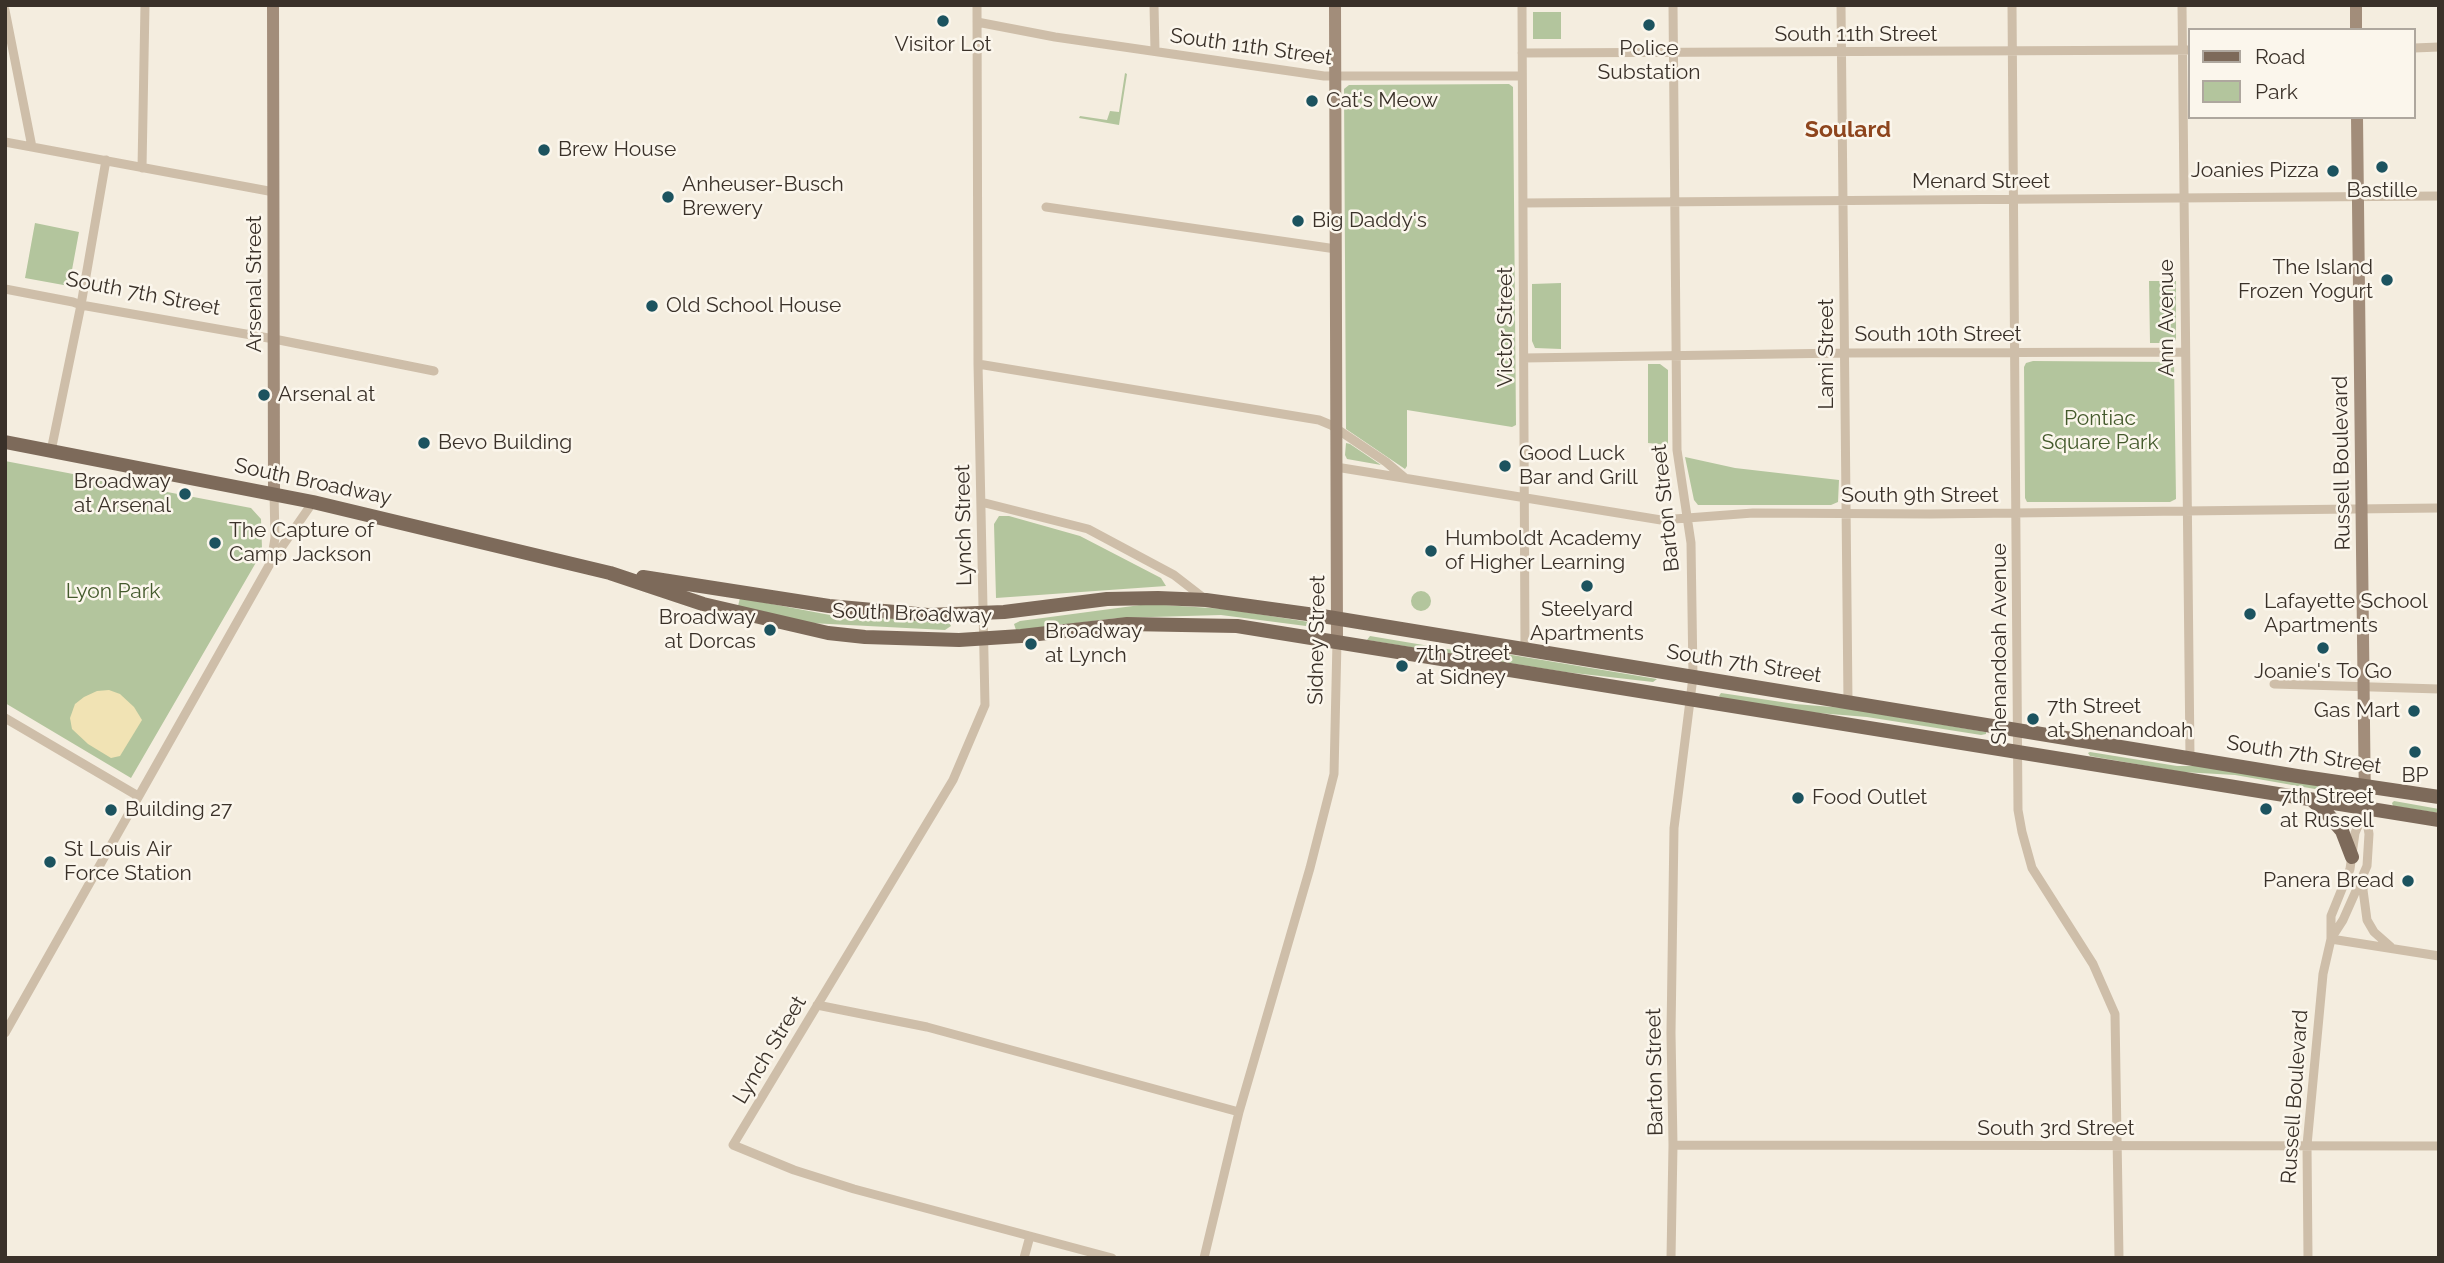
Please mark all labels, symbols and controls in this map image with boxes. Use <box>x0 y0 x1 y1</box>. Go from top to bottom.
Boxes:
marker: Visitor Lot <box>935 13 951 29</box>
marker: Police Substation <box>1641 17 1657 33</box>
street label: South 11th Street <box>1774 22 1938 48</box>
street label: South 11th Street <box>1168 23 1334 71</box>
legend <box>2188 28 2416 119</box>
place label: Visitor Lot <box>894 32 992 58</box>
place label: Police Substation <box>1597 36 1701 86</box>
text: Road <box>2255 44 2305 69</box>
text: Park <box>2255 79 2298 104</box>
place label: Cat's Meow <box>1326 88 1438 114</box>
marker: Cat's Meow <box>1304 93 1320 109</box>
district label: Soulard <box>1805 116 1891 144</box>
place label: Brew House <box>558 137 676 163</box>
marker: Brew House <box>536 142 552 158</box>
place label: Joanies Pizza <box>2191 158 2319 184</box>
marker: Bastille <box>2374 159 2390 175</box>
marker: Joanies Pizza <box>2325 163 2341 179</box>
street label: Menard Street <box>1912 169 2050 195</box>
place label: Anheuser-Busch Brewery <box>682 172 844 222</box>
place label: Bastille <box>2347 178 2417 204</box>
marker: Anheuser-Busch Brewery <box>660 189 676 205</box>
place label: Big Daddy's <box>1312 208 1427 234</box>
marker: Big Daddy's <box>1290 213 1306 229</box>
street label: Arsenal Street <box>242 215 268 353</box>
place label: The Island Frozen Yogurt <box>2238 255 2373 305</box>
street label: Ann Avenue <box>2154 259 2180 377</box>
street label: South 7th Street <box>64 267 222 321</box>
street label: Victor Street <box>1493 267 1519 387</box>
marker: The Island Frozen Yogurt <box>2379 272 2395 288</box>
place label: Old School House <box>666 293 841 319</box>
marker: Old School House <box>644 298 660 314</box>
street label: Lami Street <box>1814 298 1840 410</box>
street label: South 10th Street <box>1854 322 2022 348</box>
street label: Russell Boulevard <box>2328 375 2356 551</box>
place label: Arsenal at <box>278 382 375 408</box>
marker: Arsenal at <box>256 387 272 403</box>
park label: Pontiac Square Park <box>2041 406 2159 456</box>
place label: Bevo Building <box>438 430 572 456</box>
marker: Bevo Building <box>416 435 432 451</box>
place label: Good Luck Bar and Grill <box>1519 441 1638 491</box>
street label: Barton Street <box>1647 443 1685 573</box>
street label: South Broadway <box>232 453 394 511</box>
marker: Good Luck Bar and Grill <box>1497 458 1513 474</box>
street label: Lynch Street <box>950 464 978 586</box>
place label: Broadway at Arsenal <box>74 469 171 519</box>
street label: South 9th Street <box>1841 483 1999 509</box>
marker: Broadway at Arsenal <box>177 486 193 502</box>
place label: The Capture of Camp Jackson <box>229 518 374 568</box>
place label: Humboldt Academy of Higher Learning <box>1445 526 1642 576</box>
marker: The Capture of Camp Jackson <box>207 535 223 551</box>
marker: Humboldt Academy of Higher Learning <box>1423 543 1439 559</box>
street label: Shenandoah Avenue <box>1987 543 2013 745</box>
street label: Sidney Street <box>1303 575 1331 705</box>
marker: Steelyard Apartments <box>1579 578 1595 594</box>
park label: Lyon Park <box>66 579 160 605</box>
place label: Lafayette School Apartments <box>2264 589 2428 639</box>
place label: Steelyard Apartments <box>1530 597 1644 647</box>
street label: South Broadway <box>832 599 992 629</box>
place label: Broadway at Dorcas <box>659 605 756 655</box>
marker: Lafayette School Apartments <box>2242 606 2258 622</box>
place label: Broadway at Lynch <box>1045 619 1142 669</box>
marker: Broadway at Dorcas <box>762 622 778 638</box>
marker: Broadway at Lynch <box>1023 636 1039 652</box>
street label: South 7th Street <box>1665 639 1823 689</box>
marker: Joanie's To Go <box>2315 640 2331 656</box>
place label: 7th Street at Sidney <box>1416 641 1510 691</box>
marker: 7th Street at Sidney <box>1394 658 1410 674</box>
place label: Joanie's To Go <box>2254 659 2392 685</box>
place label: 7th Street at Shenandoah <box>2047 694 2193 744</box>
place label: Gas Mart <box>2314 698 2400 724</box>
marker: Gas Mart <box>2406 703 2422 719</box>
marker: 7th Street at Shenandoah <box>2025 711 2041 727</box>
street label: South 7th Street <box>2225 730 2383 780</box>
marker: BP <box>2407 744 2423 760</box>
place label: BP <box>2401 763 2429 789</box>
place label: 7th Street at Russell <box>2280 784 2374 834</box>
place label: Food Outlet <box>1812 785 1927 811</box>
marker: Food Outlet <box>1790 790 1806 806</box>
place label: Building 27 <box>125 797 232 823</box>
marker: 7th Street at Russell <box>2258 801 2274 817</box>
marker: Building 27 <box>103 802 119 818</box>
place label: St Louis Air Force Station <box>64 837 192 887</box>
marker: St Louis Air Force Station <box>42 854 58 870</box>
place label: Panera Bread <box>2263 868 2394 894</box>
marker: Panera Bread <box>2400 873 2416 889</box>
street label: Lynch Street <box>728 991 812 1109</box>
street label: Barton Street <box>1641 1008 1669 1136</box>
street label: Russell Boulevard <box>2276 1009 2314 1185</box>
street label: South 3rd Street <box>1977 1116 2135 1142</box>

